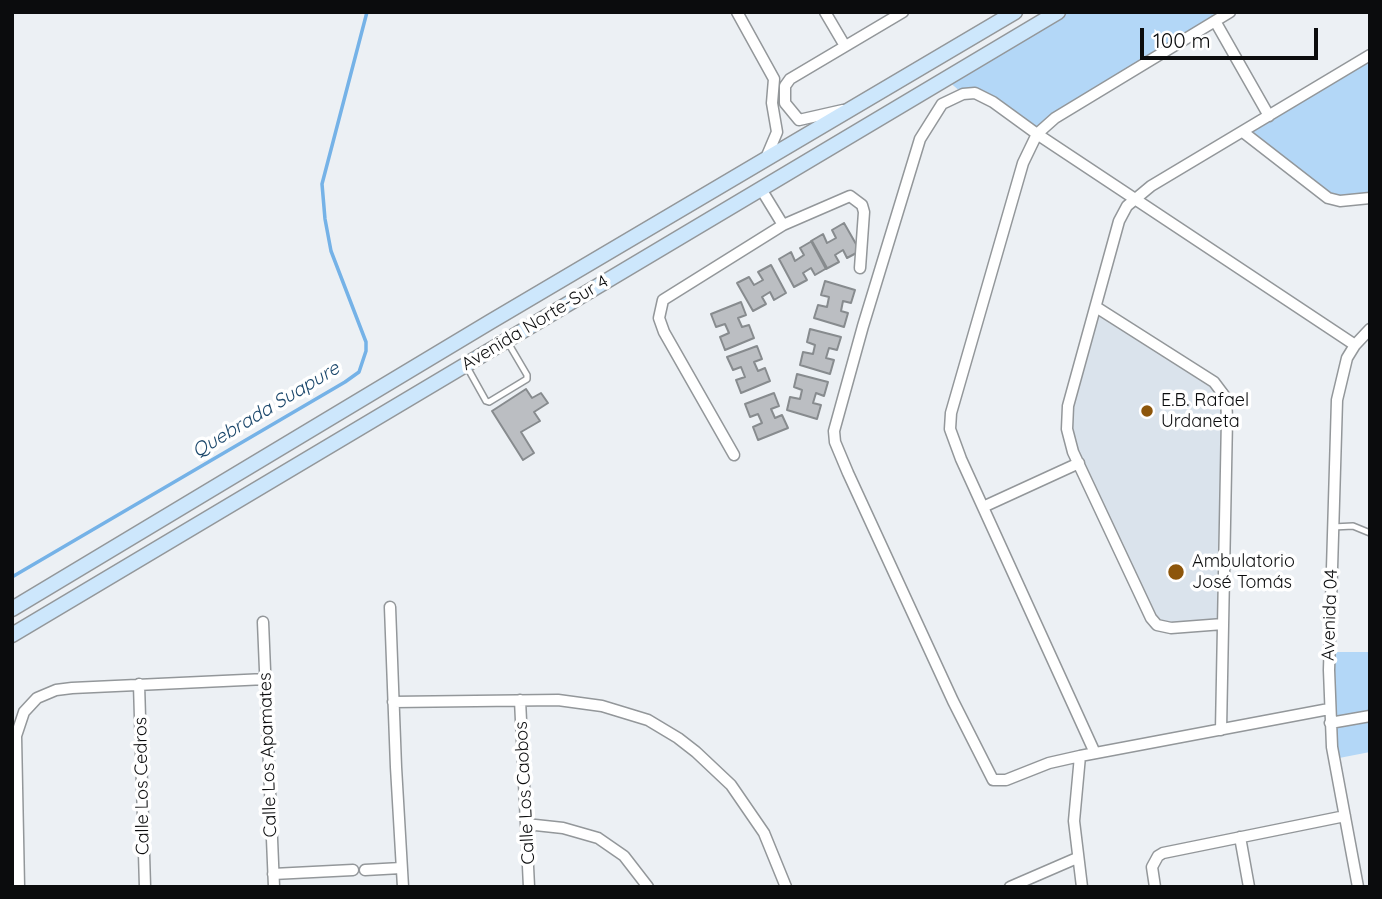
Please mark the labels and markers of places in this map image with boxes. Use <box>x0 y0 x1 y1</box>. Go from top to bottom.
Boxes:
place label: E.B. Rafael Urdaneta <box>1161 390 1249 432</box>
marker: E.B. Rafael Urdaneta <box>1139 403 1155 419</box>
place label: Ambulatorio José Tomás <box>1192 551 1295 594</box>
marker: Ambulatorio José Tomás <box>1166 562 1186 582</box>

